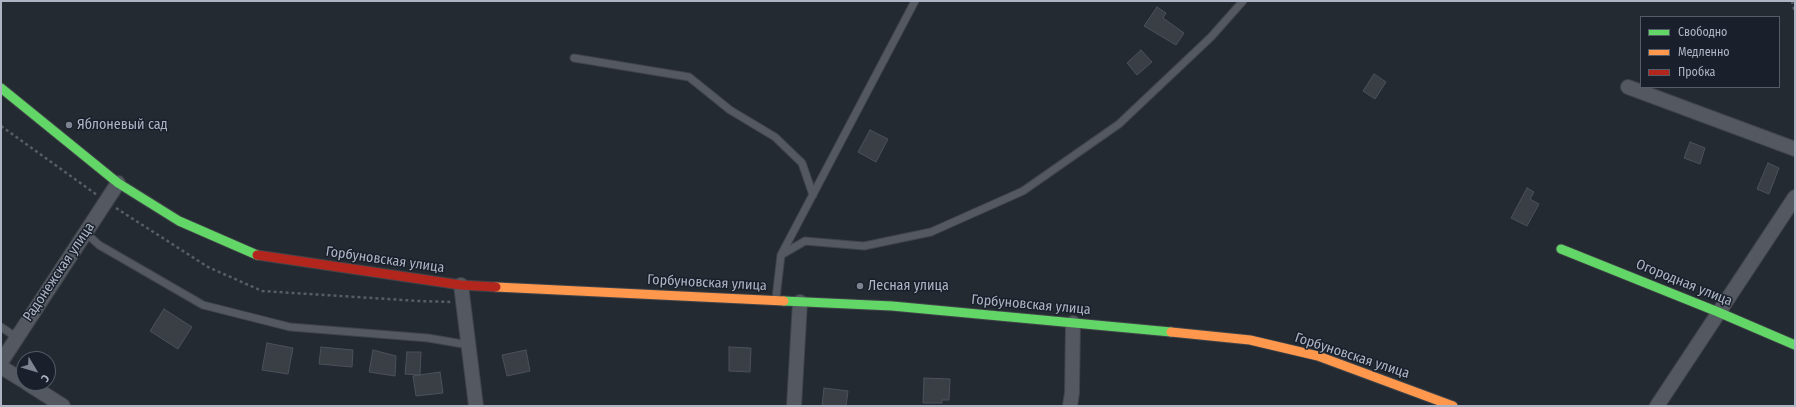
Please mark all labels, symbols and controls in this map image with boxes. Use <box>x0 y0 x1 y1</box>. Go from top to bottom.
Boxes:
legend <box>1640 16 1780 88</box>
text: Свободно <box>1678 25 1727 39</box>
text: Медленно <box>1678 45 1730 59</box>
text: Пробка <box>1678 65 1716 79</box>
place label: Яблоневый сад <box>77 117 168 133</box>
marker: Яблоневый сад <box>64 120 74 130</box>
street label: Радонежская улица <box>20 219 98 325</box>
street label: Горбуновская улица <box>325 243 445 277</box>
street label: Огородная улица <box>1633 256 1735 310</box>
street label: Горбуновская улица <box>647 271 767 295</box>
place label: Лесная улица <box>868 278 949 294</box>
marker: Лесная улица <box>855 281 865 291</box>
street label: Горбуновская улица <box>971 291 1091 319</box>
street label: Горбуновская улица <box>1293 330 1411 382</box>
north arrow <box>16 351 56 391</box>
text: С <box>38 372 52 384</box>

